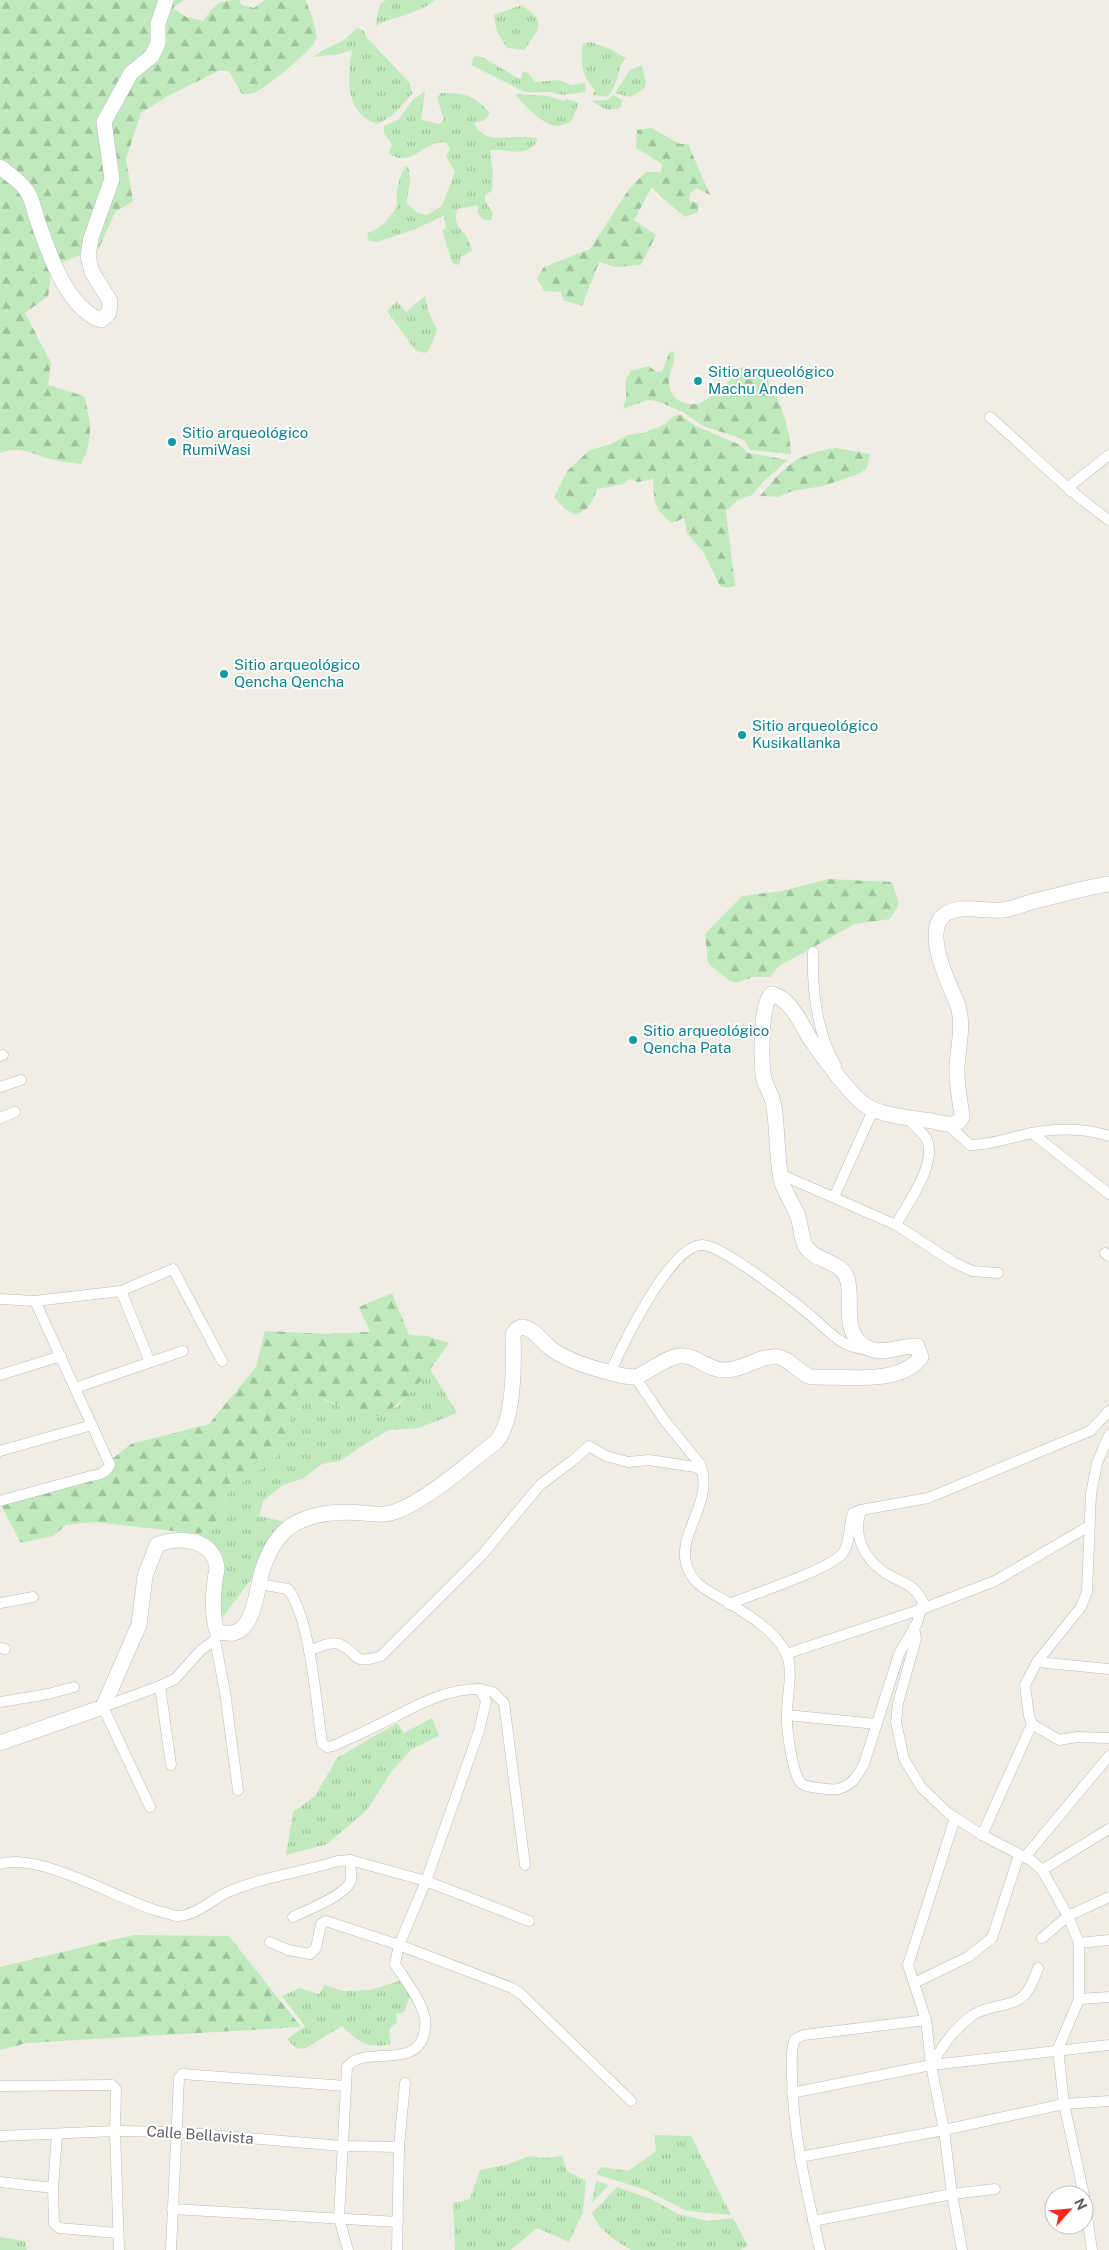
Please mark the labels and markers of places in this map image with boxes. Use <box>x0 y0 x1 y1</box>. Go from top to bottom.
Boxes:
place label: Sitio arqueológico Machu Anden <box>708 363 834 397</box>
marker: Sitio arqueológico Machu Anden <box>692 375 704 387</box>
place label: Sitio arqueológico RumiWasi <box>182 424 308 458</box>
marker: Sitio arqueológico RumiWasi <box>166 436 178 448</box>
place label: Sitio arqueológico Qencha Qencha <box>234 656 360 690</box>
marker: Sitio arqueológico Qencha Qencha <box>218 668 230 680</box>
place label: Sitio arqueológico Kusikallanka <box>752 717 878 751</box>
marker: Sitio arqueológico Kusikallanka <box>736 729 748 741</box>
place label: Sitio arqueológico Qencha Pata <box>643 1022 769 1056</box>
marker: Sitio arqueológico Qencha Pata <box>627 1034 639 1046</box>

